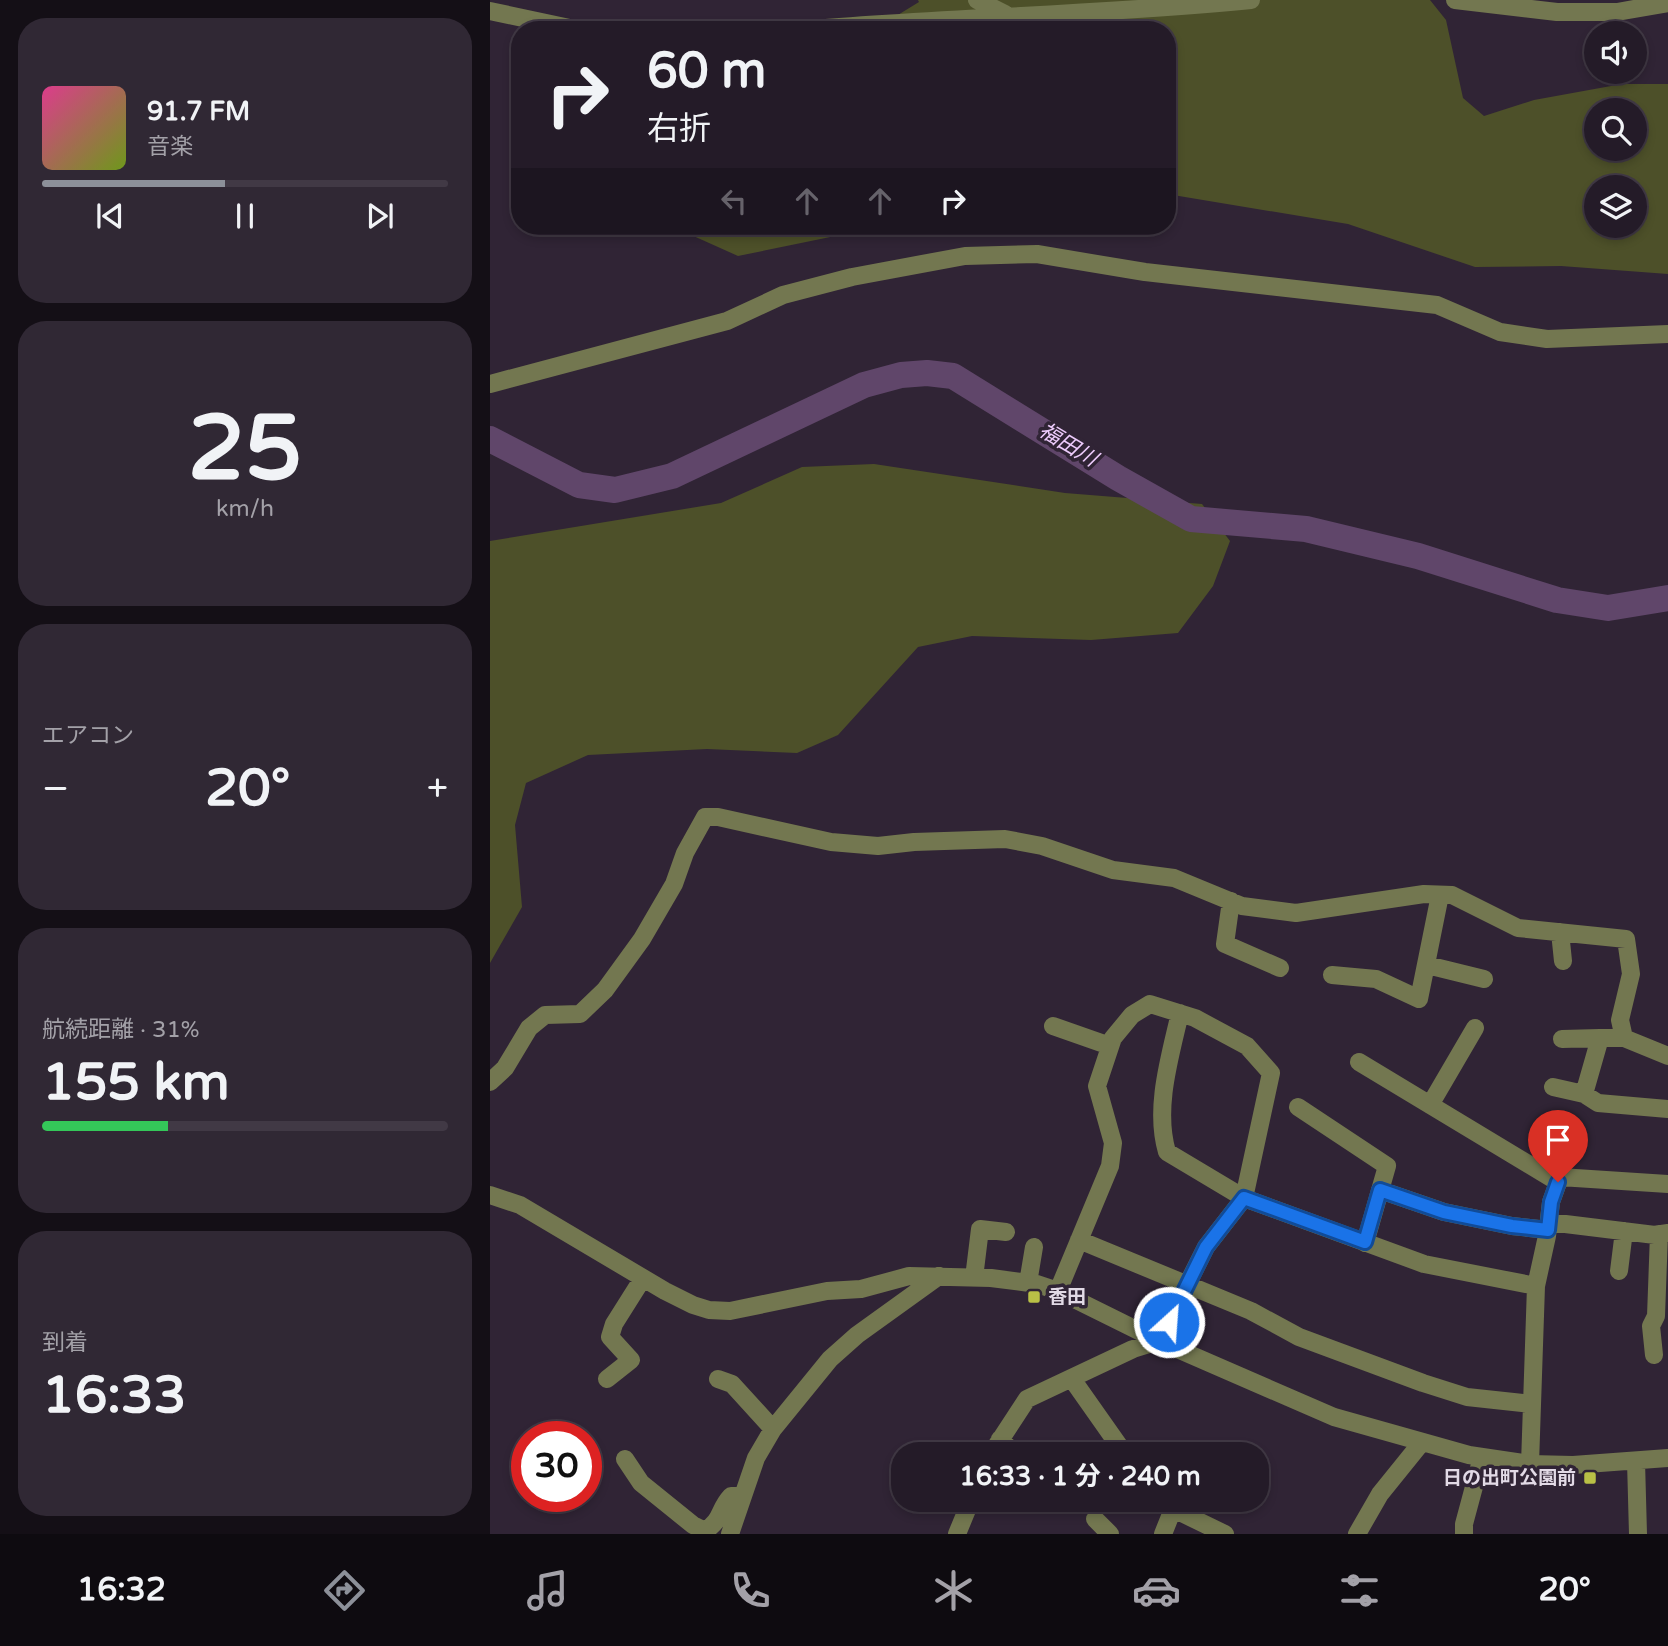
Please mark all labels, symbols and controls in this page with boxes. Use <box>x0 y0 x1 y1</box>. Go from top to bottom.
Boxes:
map controls <box>1584 21 1647 238</box>
button: sound <box>1584 21 1647 84</box>
text: 60 m <box>647 42 766 101</box>
icon: right <box>532 49 623 140</box>
text: 91.7 FM <box>147 96 250 127</box>
button: search <box>1584 98 1647 161</box>
text: 右折 <box>647 110 711 148</box>
text: 音楽 <box>147 133 193 161</box>
button: layers <box>1584 175 1647 238</box>
icon: left <box>715 182 753 220</box>
icon: ahead <box>788 182 826 220</box>
icon: ahead <box>861 182 899 220</box>
icon: right <box>934 182 972 220</box>
icon: previous <box>91 197 129 235</box>
icon: pause <box>226 197 264 235</box>
icon: next <box>361 197 399 235</box>
text: 25 <box>188 394 302 504</box>
water label: 福田川 <box>1035 418 1103 473</box>
text: km/h <box>216 495 274 523</box>
text: エアコン <box>42 722 134 750</box>
text: 20° <box>205 757 290 820</box>
text: − <box>42 766 69 812</box>
text: + <box>427 766 448 812</box>
text: 航続距離 · 31% <box>42 1016 200 1044</box>
text: 155 km <box>42 1051 230 1114</box>
pin <box>1528 1110 1588 1182</box>
icon: arrive <box>1539 1121 1577 1159</box>
position arrow <box>1132 1285 1206 1359</box>
place label: 香田 <box>1048 1286 1086 1308</box>
marker: 香田 <box>1026 1289 1042 1305</box>
text: 到着 <box>42 1329 88 1357</box>
text: 16:33 <box>42 1364 186 1427</box>
speed limit sign: 30 <box>511 1421 602 1512</box>
text: 16:33 · 1 分 · 240 m <box>959 1461 1201 1492</box>
place label: 日の出町公園前 <box>1443 1467 1576 1489</box>
marker: 日の出町公園前 <box>1582 1470 1598 1486</box>
icon: directions <box>320 1566 369 1615</box>
icon: music <box>523 1566 572 1615</box>
icon: phone <box>726 1566 775 1615</box>
icon: climate <box>929 1566 978 1615</box>
icon: car <box>1132 1566 1181 1615</box>
icon: filters <box>1335 1566 1384 1615</box>
text: 16:32 <box>77 1571 166 1609</box>
text: 20° <box>1539 1571 1591 1609</box>

